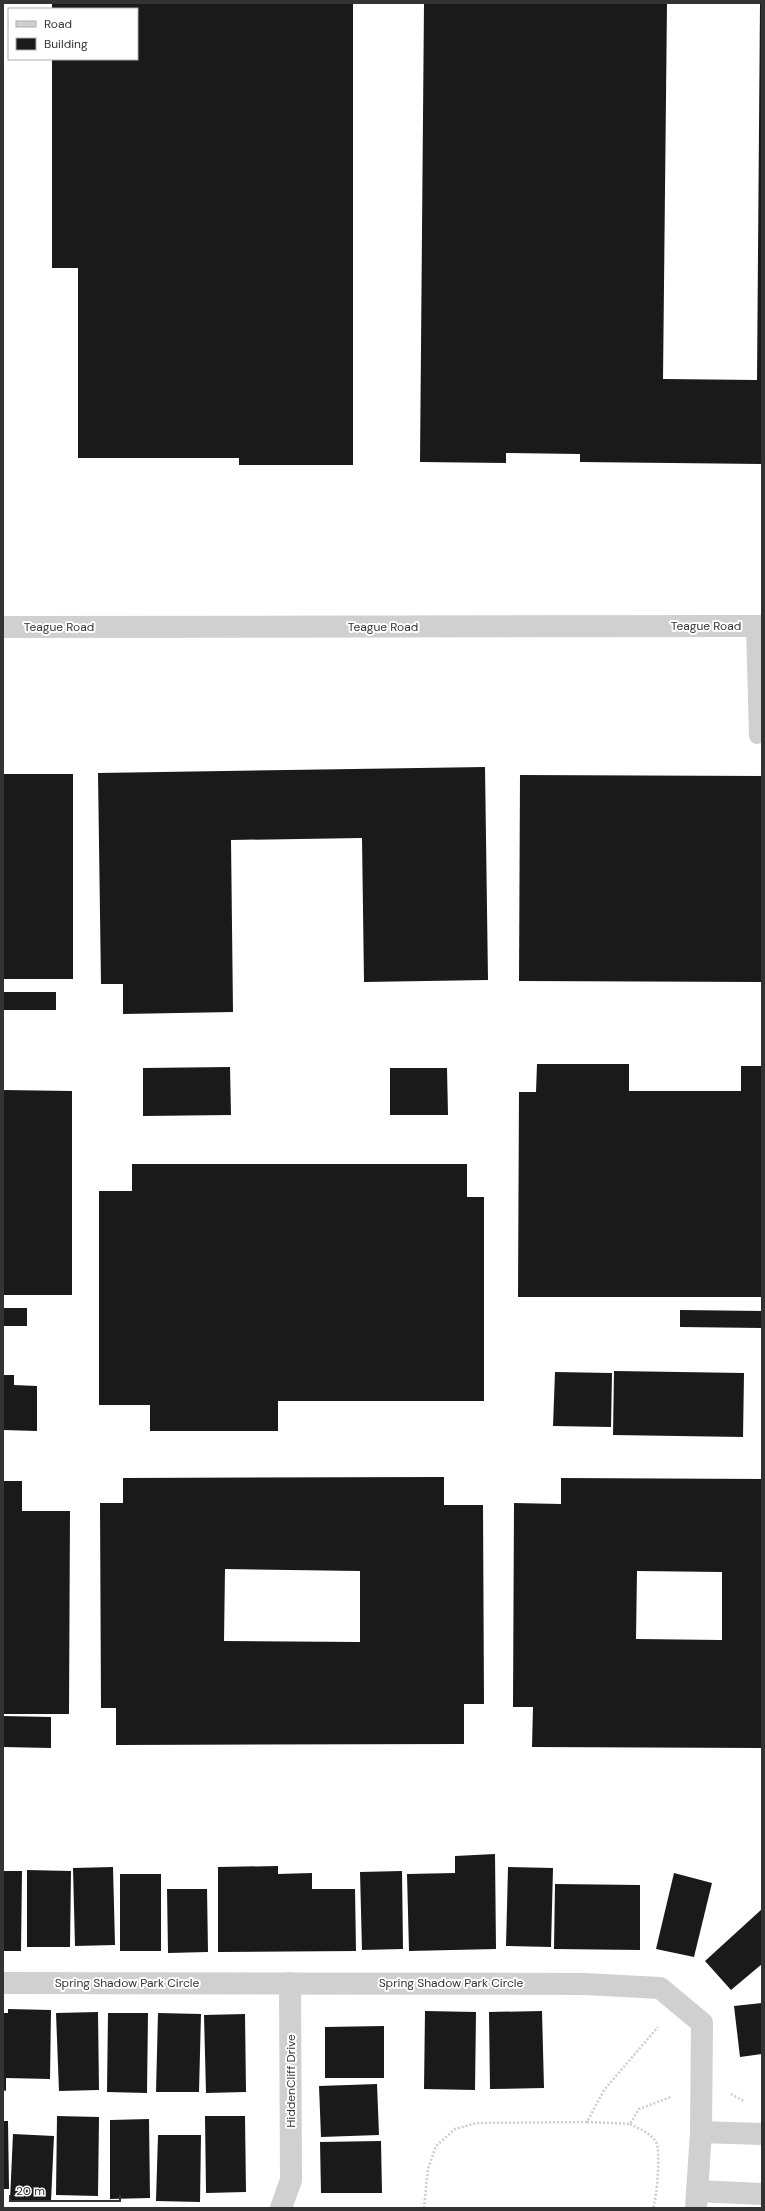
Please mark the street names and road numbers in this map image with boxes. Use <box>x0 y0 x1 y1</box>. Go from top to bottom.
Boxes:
street label: Teague Road <box>671 618 741 634</box>
street label: Teague Road <box>24 619 94 635</box>
street label: Teague Road <box>348 619 418 635</box>
street label: Spring Shadow Park Circle <box>55 1975 200 1991</box>
street label: Spring Shadow Park Circle <box>379 1975 524 1991</box>
street label: HiddenCliff Drive <box>283 2034 299 2128</box>

